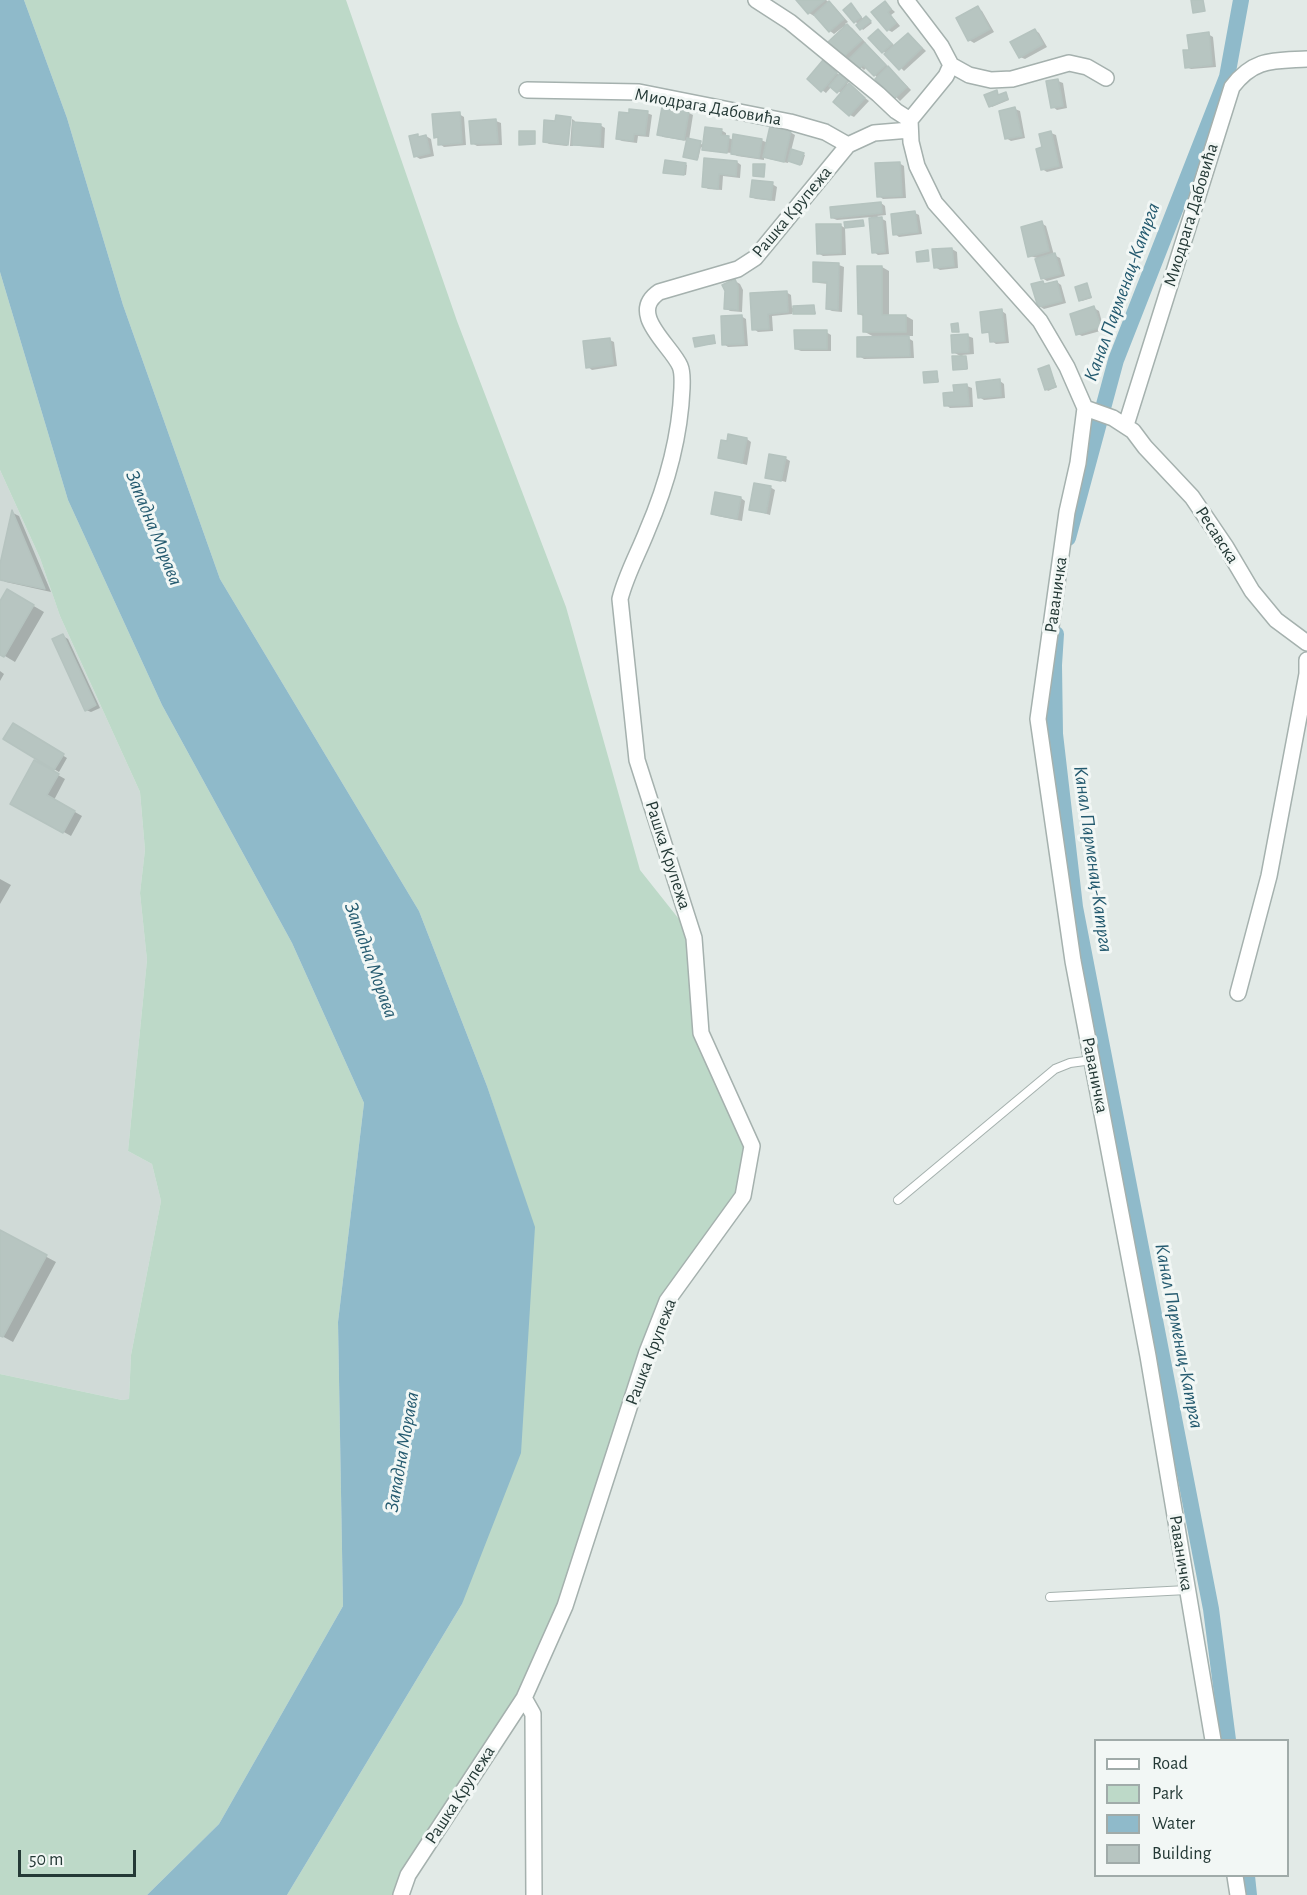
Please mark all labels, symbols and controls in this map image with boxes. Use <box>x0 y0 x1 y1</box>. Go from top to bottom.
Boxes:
street label: Миодрага Дабовића <box>633 83 783 131</box>
street label: Миодрага Дабовића <box>1159 141 1223 289</box>
street label: Рашка Крупежа <box>747 162 837 262</box>
water label: Канал Парменац-Катрга <box>1079 200 1165 384</box>
water label: Западна Морава <box>120 467 188 589</box>
street label: Ресавска <box>1191 502 1243 568</box>
street label: Раваничка <box>1040 555 1072 635</box>
water label: Канал Парменац-Катрга <box>1068 764 1118 954</box>
street label: Рашка Крупежа <box>640 798 696 912</box>
water label: Западна Морава <box>339 899 403 1021</box>
street label: Раваничка <box>1077 1035 1113 1115</box>
water label: Канал Парменац-Катрга <box>1149 1241 1209 1431</box>
street label: Рашка Крупежа <box>621 1295 681 1409</box>
water label: Западна Морава <box>380 1390 424 1514</box>
street label: Раваничка <box>1164 1513 1198 1593</box>
legend <box>1094 1739 1289 1877</box>
street label: Рашка Крупежа <box>420 1742 500 1848</box>
text: Road <box>1152 1755 1188 1773</box>
text: Park <box>1152 1785 1183 1803</box>
text: Water <box>1152 1815 1195 1833</box>
scale bar <box>21 1838 140 1876</box>
text: Building <box>1152 1845 1211 1863</box>
text: 50 m <box>29 1851 63 1869</box>

